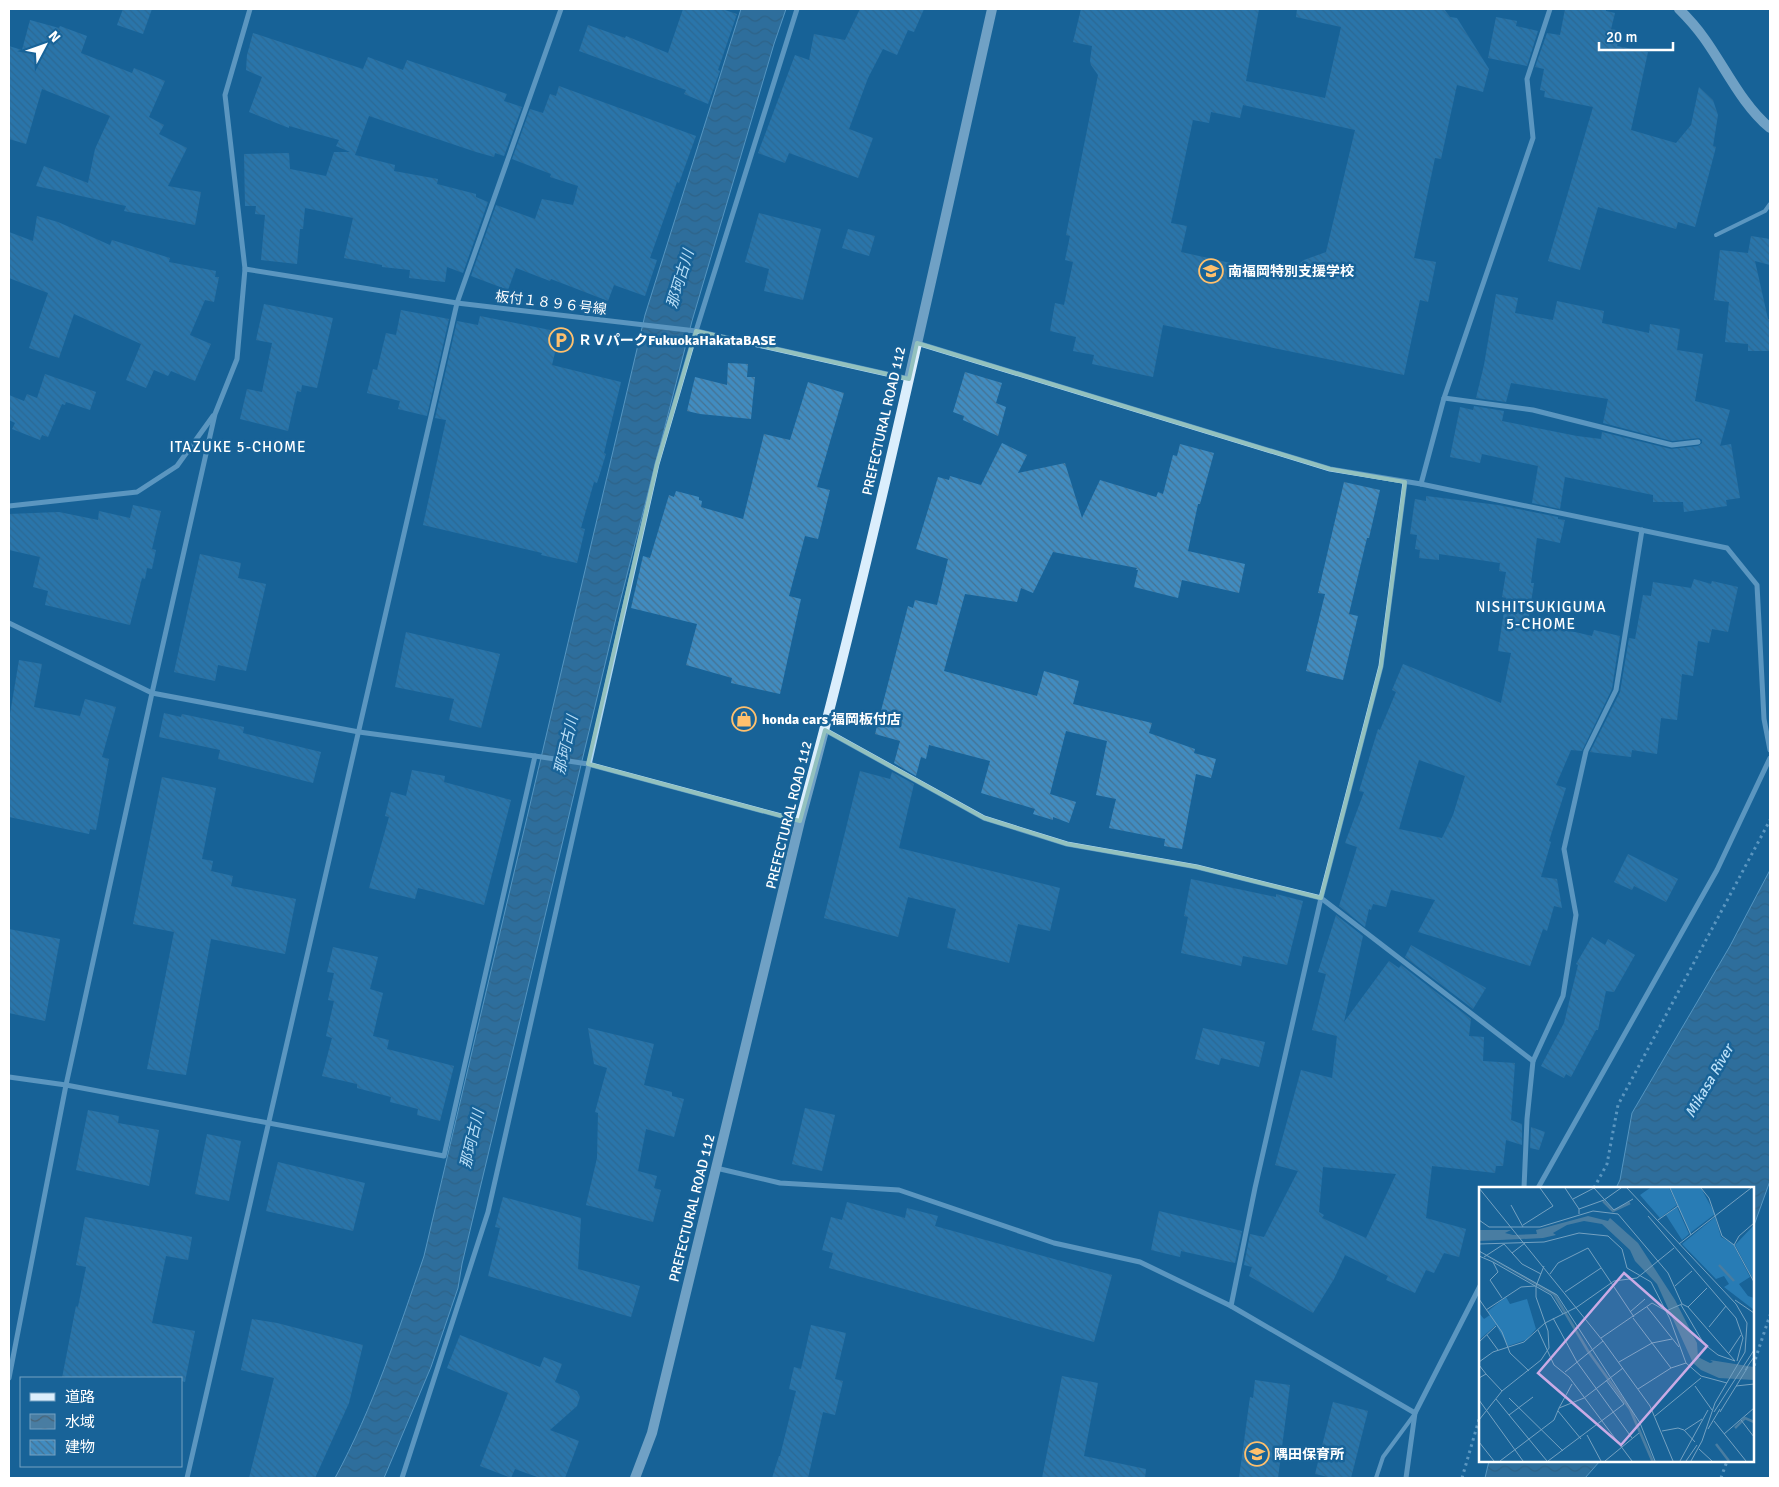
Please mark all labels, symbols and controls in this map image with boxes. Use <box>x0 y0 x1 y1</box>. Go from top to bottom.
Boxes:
north arrow <box>20 20 70 70</box>
scale bar <box>1599 20 1673 52</box>
text: N <box>45 28 64 46</box>
text: 20 m <box>1606 28 1637 46</box>
water label: 那珂古川 <box>663 246 698 310</box>
school or university icon: 南福岡特別支援学校 <box>1198 258 1224 284</box>
place label: 南福岡特別支援学校 <box>1228 263 1354 280</box>
street label: 板付１８９６号線 <box>494 288 608 318</box>
parking icon: ＲＶパークFukuokaHakataBASE <box>548 327 574 353</box>
place label: ＲＶパークFukuokaHakataBASE <box>578 332 776 349</box>
street label: PREFECTURAL ROAD 112 <box>859 345 909 497</box>
district label: ITAZUKE 5-CHOME <box>169 438 307 456</box>
district label: NISHITSUKIGUMA 5-CHOME <box>1475 598 1607 633</box>
shop icon: honda cars 福岡板付店 <box>731 706 757 732</box>
place label: honda cars 福岡板付店 <box>762 711 901 728</box>
water label: 那珂古川 <box>550 712 582 776</box>
street label: PREFECTURAL ROAD 112 <box>762 739 816 891</box>
water label: Mikasa River <box>1681 1039 1738 1121</box>
water label: 那珂古川 <box>456 1106 488 1170</box>
street label: PREFECTURAL ROAD 112 <box>665 1132 719 1284</box>
inset map <box>1479 1187 1754 1462</box>
legend <box>20 1377 182 1467</box>
text: 道路 <box>65 1388 95 1406</box>
text: 水域 <box>65 1413 95 1431</box>
text: 建物 <box>65 1438 95 1456</box>
school or university icon: 隅田保育所 <box>1244 1441 1270 1467</box>
place label: 隅田保育所 <box>1274 1446 1344 1463</box>

